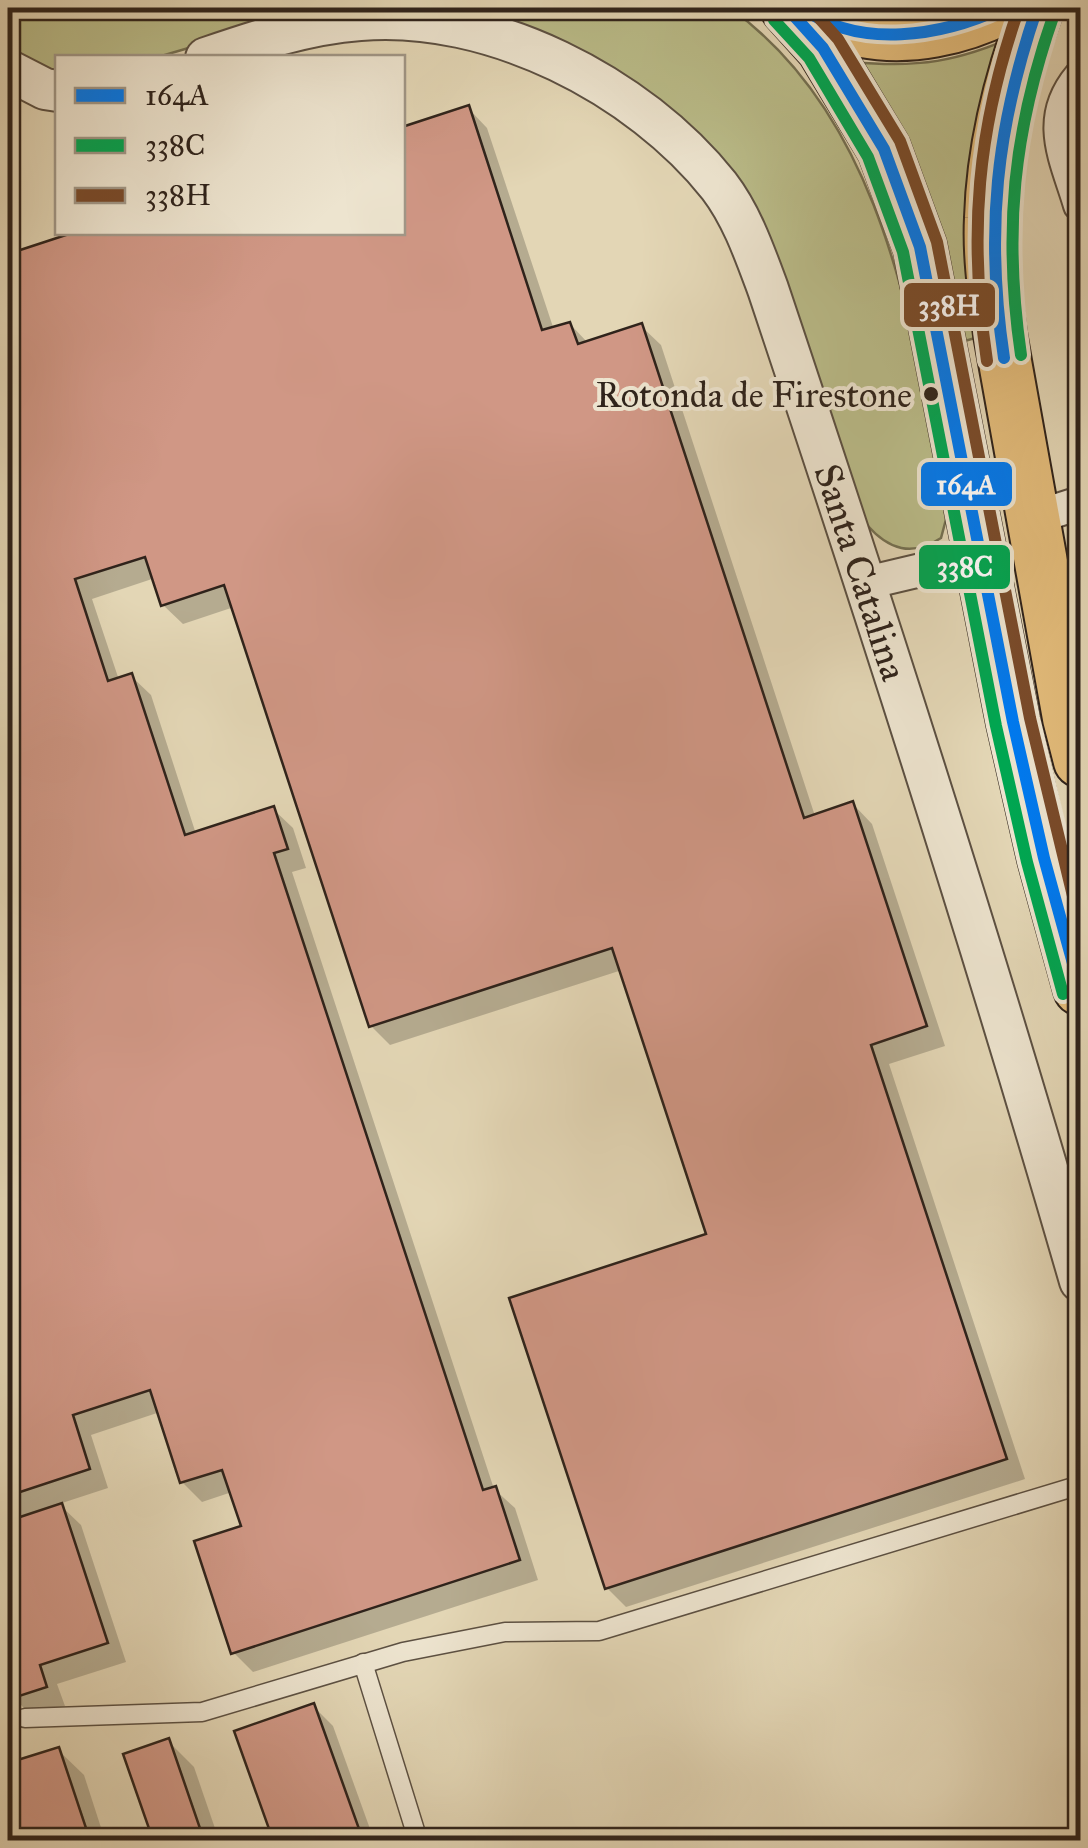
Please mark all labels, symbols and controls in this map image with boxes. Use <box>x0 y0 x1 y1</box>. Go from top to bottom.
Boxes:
legend <box>55 55 405 235</box>
text: 164A <box>145 77 209 113</box>
text: 338C <box>145 127 205 163</box>
text: 338H <box>145 177 211 213</box>
line badge: 338H <box>902 281 997 329</box>
text: 338H <box>918 288 980 323</box>
place label: Rotonda de Firestone <box>596 373 912 417</box>
marker: Rotonda de Firestone <box>921 384 941 404</box>
street label: Santa Catalina <box>804 458 918 687</box>
line badge: 164A <box>919 460 1014 508</box>
text: 164A <box>936 467 997 502</box>
line badge: 338C <box>917 543 1012 591</box>
text: 338C <box>937 549 993 584</box>

